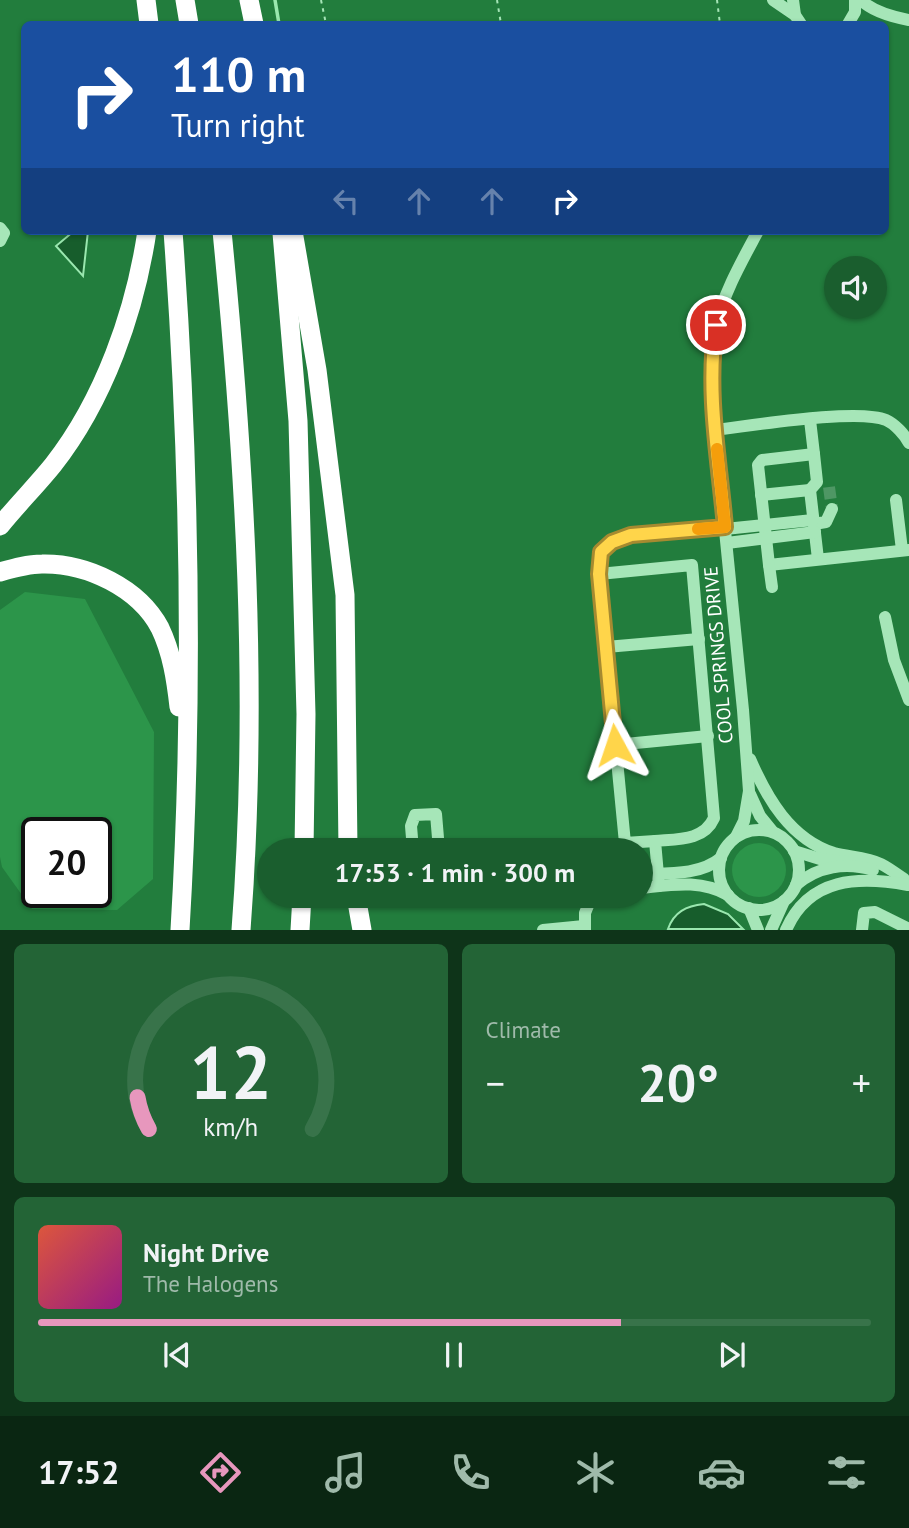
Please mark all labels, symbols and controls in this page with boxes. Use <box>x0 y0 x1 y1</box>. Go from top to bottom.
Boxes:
text: 110 m <box>171 42 306 106</box>
icon: right <box>56 49 147 140</box>
text: Turn right <box>171 104 305 146</box>
icon: left <box>327 182 365 220</box>
icon: ahead <box>400 182 438 220</box>
icon: ahead <box>473 182 511 220</box>
icon: right <box>546 182 584 220</box>
map controls <box>824 256 887 319</box>
button: sound <box>824 256 887 319</box>
pin <box>686 295 746 355</box>
icon: arrive <box>697 306 735 344</box>
street label: COOL SPRINGS DRIVE <box>698 565 738 745</box>
position arrow <box>578 708 652 782</box>
speed limit sign: 20 <box>21 817 112 908</box>
text: 17:53 · 1 min · 300 m <box>335 856 575 889</box>
text: Climate <box>486 1015 561 1044</box>
text: 12 <box>189 1026 272 1120</box>
text: 20° <box>637 1049 719 1116</box>
text: − <box>486 1058 505 1107</box>
text: + <box>852 1058 871 1107</box>
text: km/h <box>203 1111 258 1143</box>
text: Night Drive <box>143 1236 269 1269</box>
text: The Halogens <box>143 1269 278 1298</box>
icon: previous <box>158 1336 196 1374</box>
icon: pause <box>435 1336 473 1374</box>
icon: next <box>713 1336 751 1374</box>
icon: directions <box>196 1448 245 1497</box>
icon: music <box>321 1448 370 1497</box>
icon: phone <box>446 1448 495 1497</box>
icon: climate <box>571 1448 620 1497</box>
icon: car <box>697 1448 746 1497</box>
icon: filters <box>822 1448 871 1497</box>
text: 17:52 <box>38 1451 119 1493</box>

